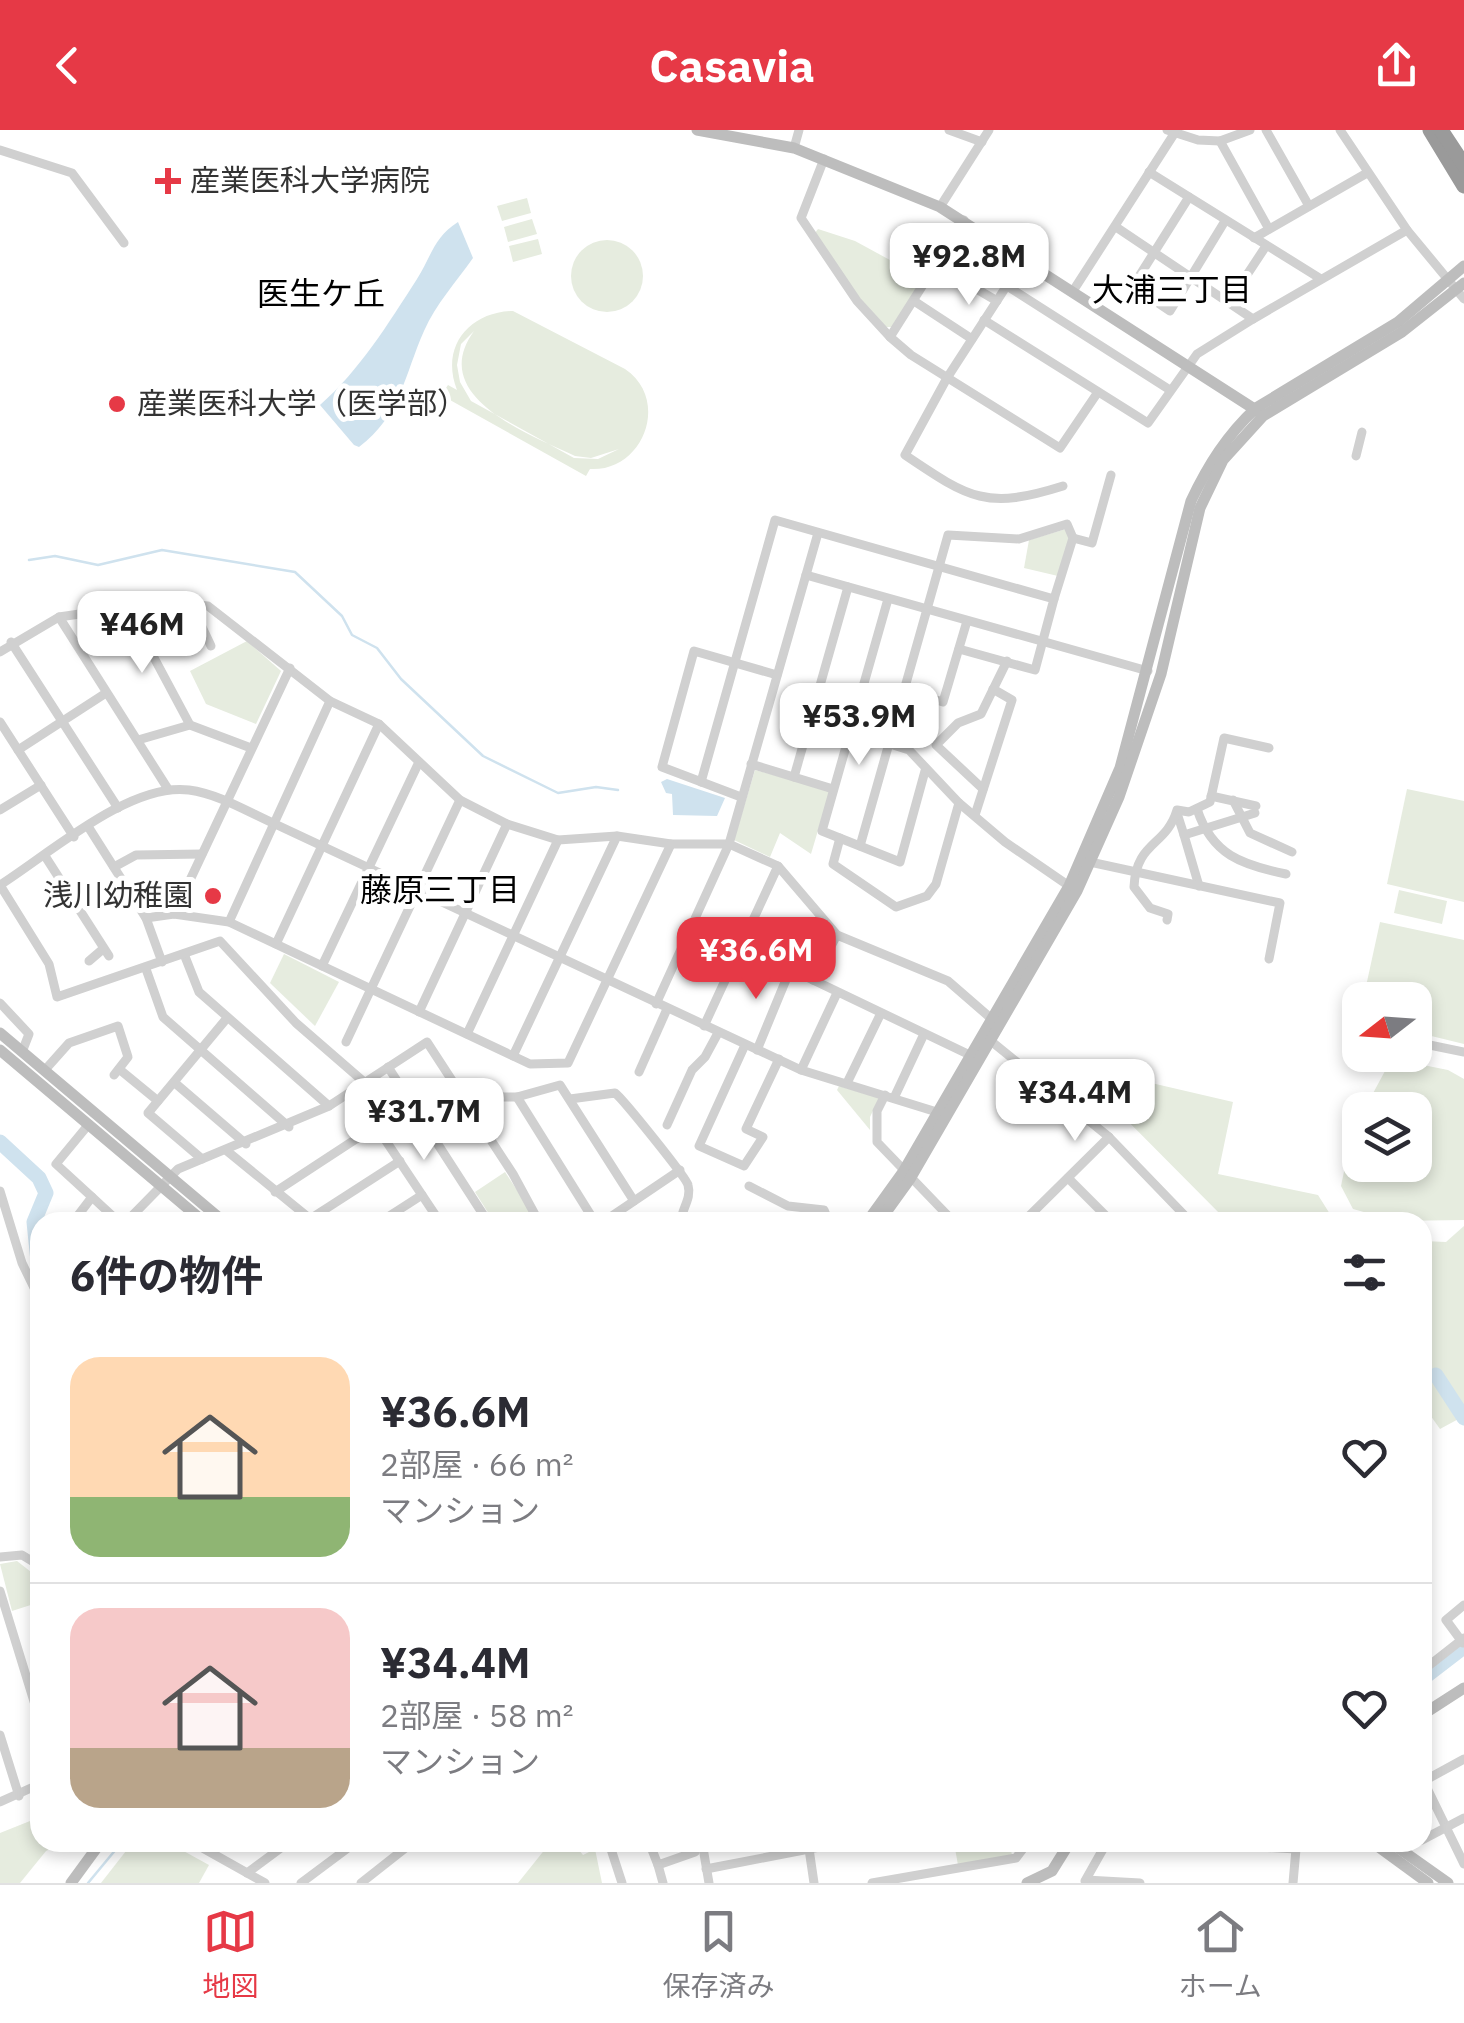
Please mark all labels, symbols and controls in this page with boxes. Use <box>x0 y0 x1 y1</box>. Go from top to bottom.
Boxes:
text: Casavia <box>649 36 815 94</box>
icon: back <box>40 38 95 93</box>
icon: share <box>1369 38 1424 93</box>
place label: 産業医科大学病院 <box>190 160 430 199</box>
marker: 産業医科大学病院 <box>155 168 181 194</box>
pin: ¥92.8M <box>888 223 1050 308</box>
text: ¥92.8M <box>912 234 1026 276</box>
district label: 大浦三丁目 <box>1092 268 1252 310</box>
district label: 医生ケ丘 <box>257 272 385 314</box>
place label: 産業医科大学（医学部） <box>137 383 467 422</box>
marker: 産業医科大学（医学部） <box>106 393 128 415</box>
pin: ¥46M <box>83 591 201 676</box>
text: ¥46M <box>99 602 185 644</box>
pin: ¥53.9M <box>778 683 940 768</box>
text: ¥53.9M <box>802 694 916 736</box>
district label: 藤原三丁目 <box>360 868 520 910</box>
place label: 浅川幼稚園 <box>43 875 193 914</box>
marker: 浅川幼稚園 <box>202 885 224 907</box>
pin: ¥36.6M <box>675 917 837 1002</box>
text: ¥36.6M <box>699 928 813 970</box>
north arrow <box>1342 982 1432 1072</box>
map controls <box>1342 982 1432 1182</box>
pin: ¥34.4M <box>994 1059 1156 1144</box>
text: ¥34.4M <box>1018 1070 1132 1112</box>
pin: ¥31.7M <box>343 1078 505 1163</box>
text: ¥31.7M <box>367 1089 481 1131</box>
button: layers <box>1342 1092 1432 1182</box>
icon: filters <box>1337 1245 1392 1300</box>
text: 6件の物件 <box>70 1248 263 1303</box>
text: ¥36.6M <box>380 1384 530 1439</box>
icon: home <box>150 1397 270 1517</box>
icon: heart <box>1337 1430 1392 1485</box>
text: 2部屋 · 66 m² <box>380 1443 574 1485</box>
text: マンション <box>380 1489 540 1531</box>
text: ¥34.4M <box>380 1635 530 1690</box>
icon: home <box>150 1648 270 1768</box>
icon: heart <box>1337 1681 1392 1736</box>
text: 2部屋 · 58 m² <box>380 1694 574 1736</box>
text: マンション <box>380 1740 540 1782</box>
tab: 地図 <box>202 1904 258 2004</box>
tab: 保存済み <box>662 1904 774 2004</box>
tab: ホーム <box>1179 1904 1262 2004</box>

